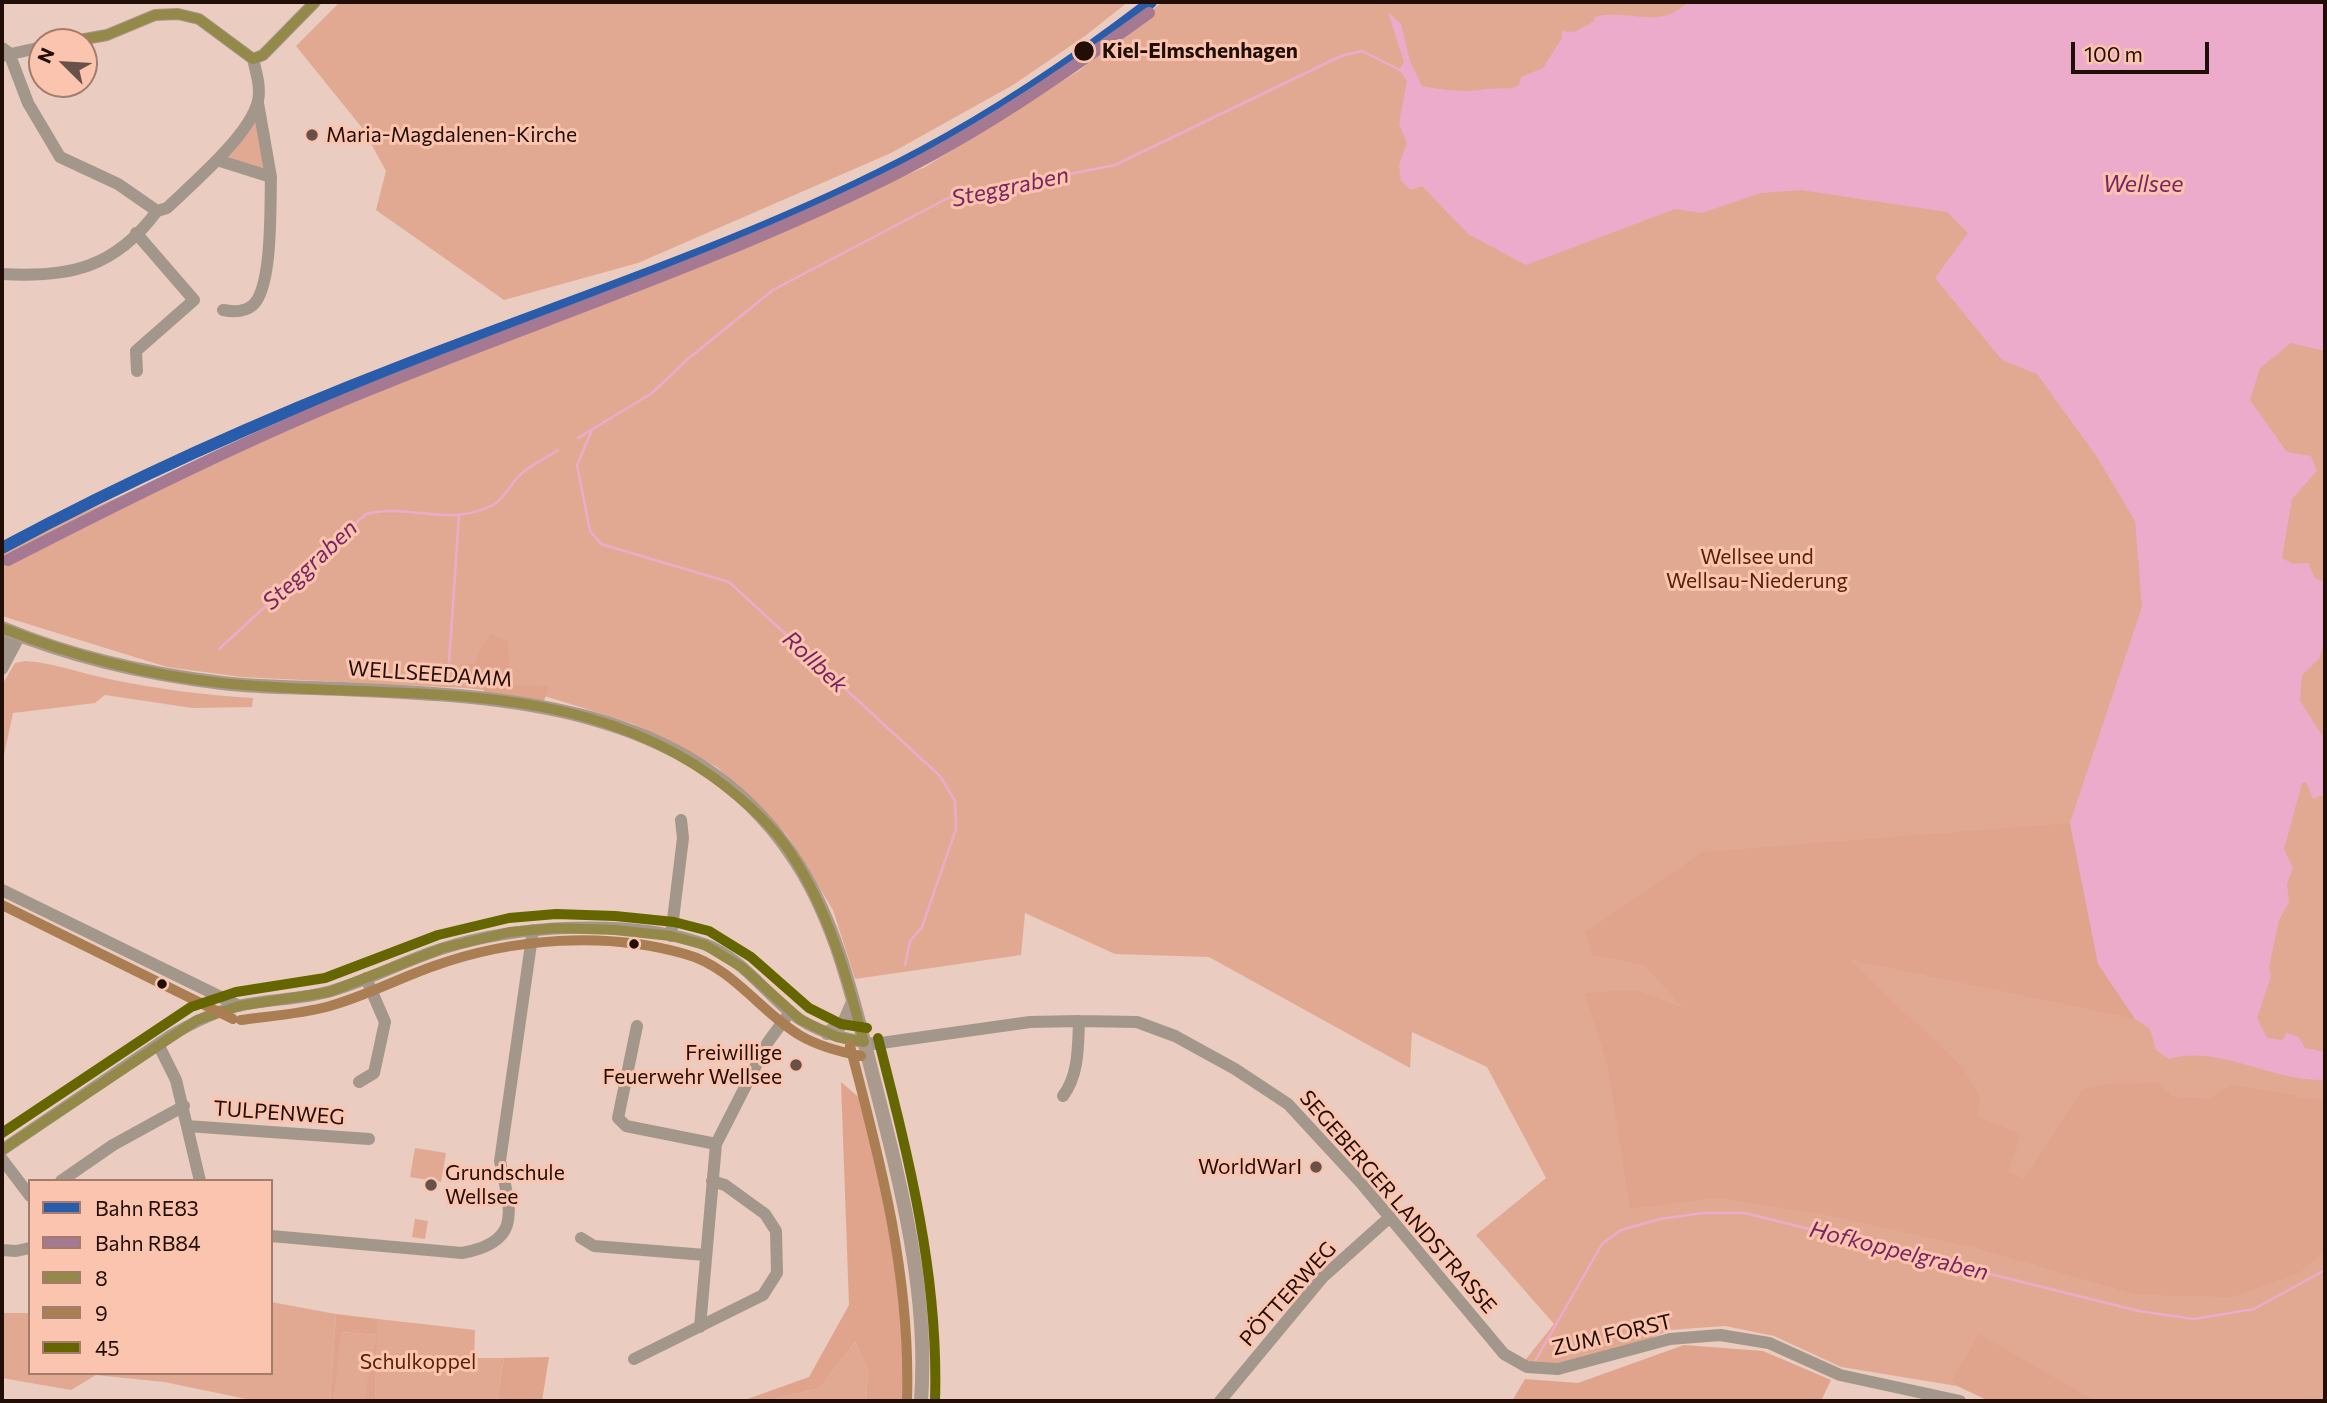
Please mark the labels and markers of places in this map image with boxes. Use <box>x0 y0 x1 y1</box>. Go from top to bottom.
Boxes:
place label: Kiel-Elmschenhagen <box>1102 38 1298 64</box>
marker: Kiel-Elmschenhagen <box>1072 39 1096 63</box>
place label: Maria-Magdalenen-Kirche <box>326 122 577 148</box>
marker: Maria-Magdalenen-Kirche <box>304 127 320 143</box>
unlabelled marker <box>627 937 641 951</box>
unlabelled marker <box>155 977 169 991</box>
place label: Freiwillige Feuerwehr Wellsee <box>603 1040 782 1090</box>
marker: Freiwillige Feuerwehr Wellsee <box>788 1057 804 1073</box>
place label: WorldWarI <box>1198 1154 1302 1180</box>
marker: WorldWarI <box>1308 1159 1324 1175</box>
place label: Grundschule Wellsee <box>445 1160 565 1210</box>
marker: Grundschule Wellsee <box>423 1177 439 1193</box>

